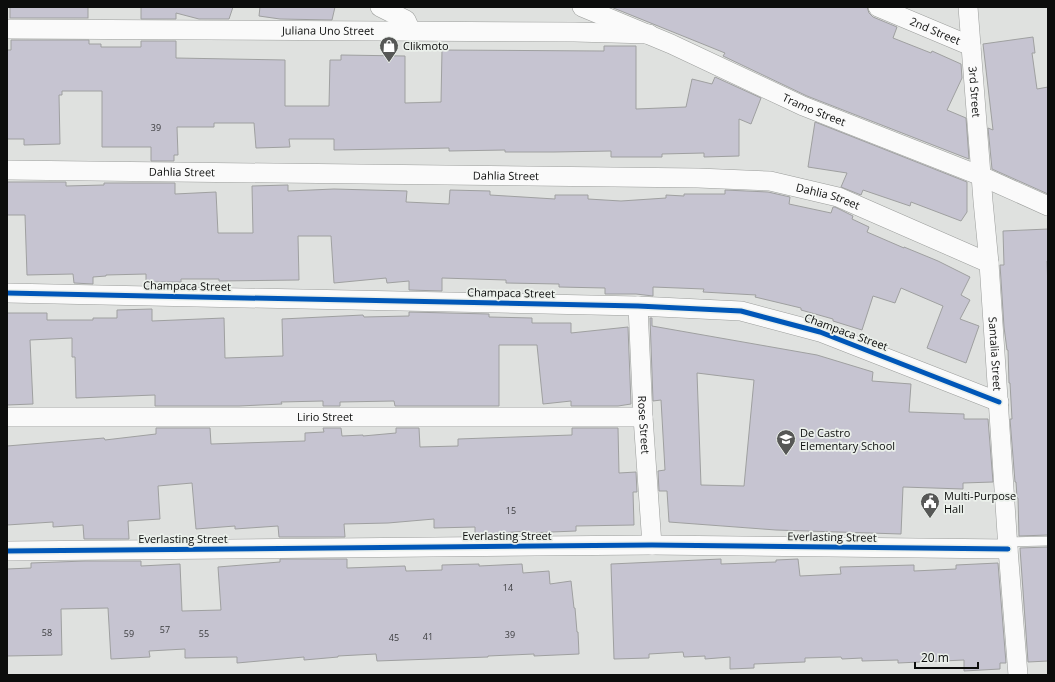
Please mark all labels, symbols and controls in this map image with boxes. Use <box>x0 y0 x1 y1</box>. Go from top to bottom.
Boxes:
street label: 2nd Street <box>908 13 963 48</box>
street label: Juliana Uno Street <box>281 22 374 38</box>
shop icon: Clikmoto <box>378 35 400 63</box>
place label: Clikmoto <box>403 38 449 53</box>
street label: 3rd Street <box>966 66 985 118</box>
street label: Tramo Street <box>780 89 848 129</box>
house number: 39 <box>151 121 161 134</box>
street label: Dahlia Street <box>149 164 215 179</box>
street label: Dahlia Street <box>473 167 539 183</box>
street label: Dahlia Street <box>794 179 862 213</box>
street label: Champaca Street <box>143 277 231 294</box>
street label: Champaca Street <box>467 284 555 301</box>
street label: Champaca Street <box>802 309 890 354</box>
street label: Santalia Street <box>986 316 1005 392</box>
street label: Rose Street <box>635 395 654 455</box>
street label: Lirio Street <box>297 409 353 424</box>
place label: De Castro Elementary School <box>800 425 895 453</box>
school or university icon: De Castro Elementary School <box>775 428 797 456</box>
place label: Multi-Purpose Hall <box>944 488 1016 516</box>
public building icon: Multi-Purpose Hall <box>919 491 941 519</box>
house number: 15 <box>506 504 516 517</box>
street label: Everlasting Street <box>462 528 552 543</box>
street label: Everlasting Street <box>787 528 877 545</box>
street label: Everlasting Street <box>138 531 228 546</box>
house number: 14 <box>503 581 513 594</box>
house number: 57 <box>160 623 170 636</box>
house number: 58 <box>42 626 52 639</box>
house number: 59 <box>124 627 134 640</box>
house number: 55 <box>199 627 209 640</box>
house number: 39 <box>505 628 515 641</box>
house number: 41 <box>423 630 433 643</box>
house number: 45 <box>389 631 399 644</box>
scale bar <box>915 644 978 670</box>
text: 20 m <box>921 649 949 666</box>

